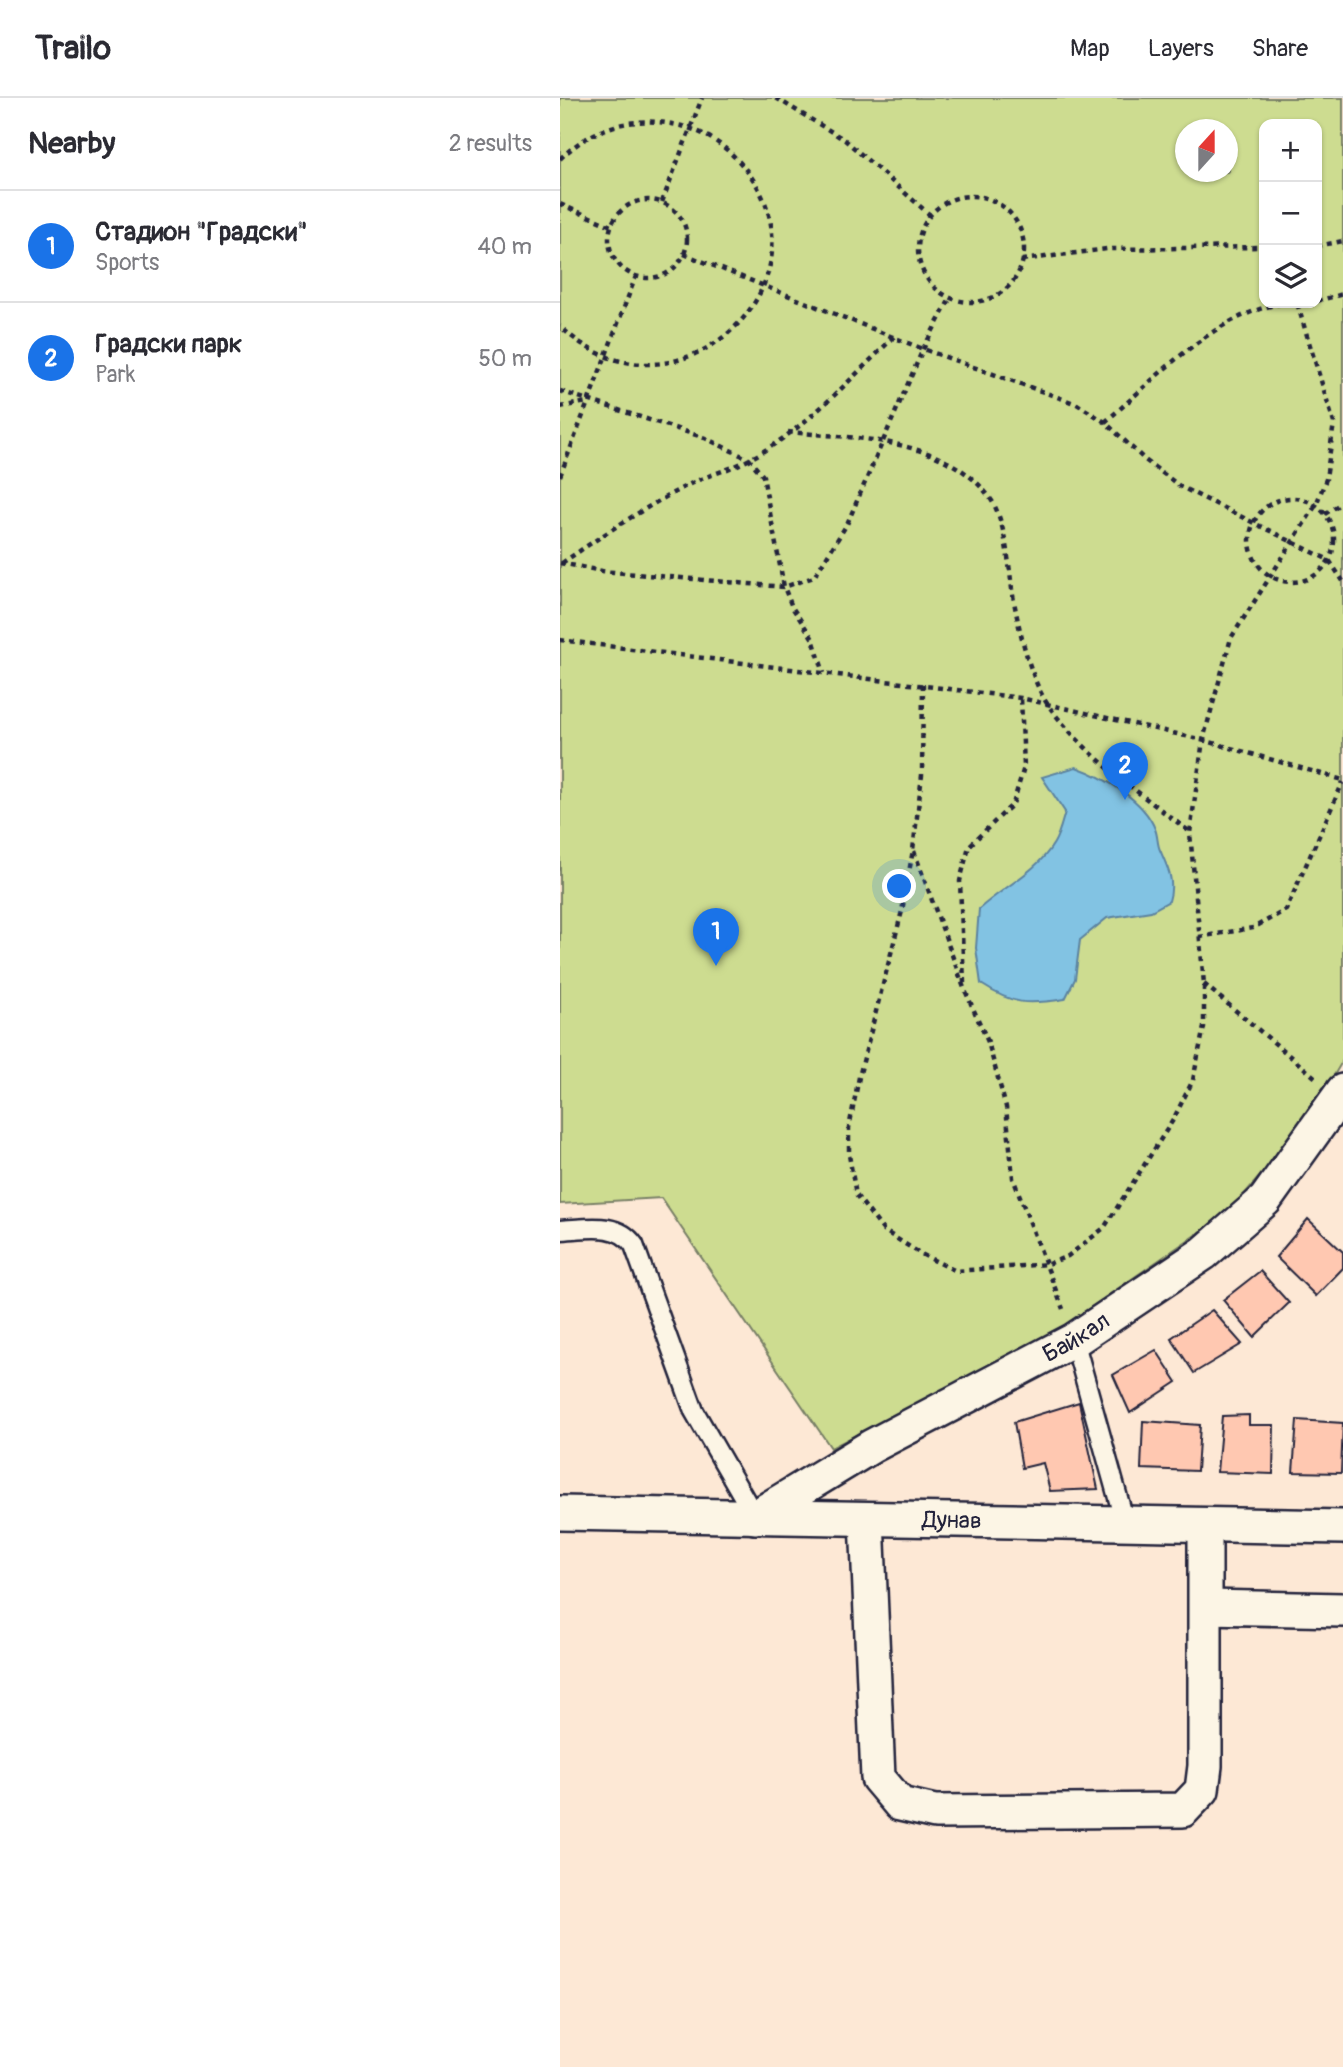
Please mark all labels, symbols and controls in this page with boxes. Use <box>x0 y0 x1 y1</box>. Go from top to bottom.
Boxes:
text: Trailo <box>35 28 111 69</box>
text: Map <box>1070 34 1110 63</box>
text: Layers <box>1148 34 1214 63</box>
text: Share <box>1252 34 1308 63</box>
north arrow <box>1175 119 1238 182</box>
map controls <box>1259 119 1322 308</box>
button: + <box>1259 119 1322 182</box>
text: Nearby <box>28 125 115 162</box>
text: 2 results <box>449 129 532 158</box>
button: − <box>1259 182 1322 245</box>
text: Стадион "Градски" <box>95 216 308 248</box>
text: 1 <box>47 232 56 261</box>
text: 40 m <box>478 232 532 261</box>
button: layers <box>1259 245 1322 308</box>
text: Sports <box>95 248 159 277</box>
text: Градски парк <box>95 328 242 360</box>
text: 2 <box>45 344 57 373</box>
text: 50 m <box>478 344 532 373</box>
text: Park <box>95 360 135 389</box>
pin: 2 <box>1102 742 1148 800</box>
your location <box>882 869 916 903</box>
pin: 1 <box>693 908 739 966</box>
street label: Байкал <box>1038 1306 1115 1369</box>
street label: Дунав <box>921 1505 982 1536</box>

